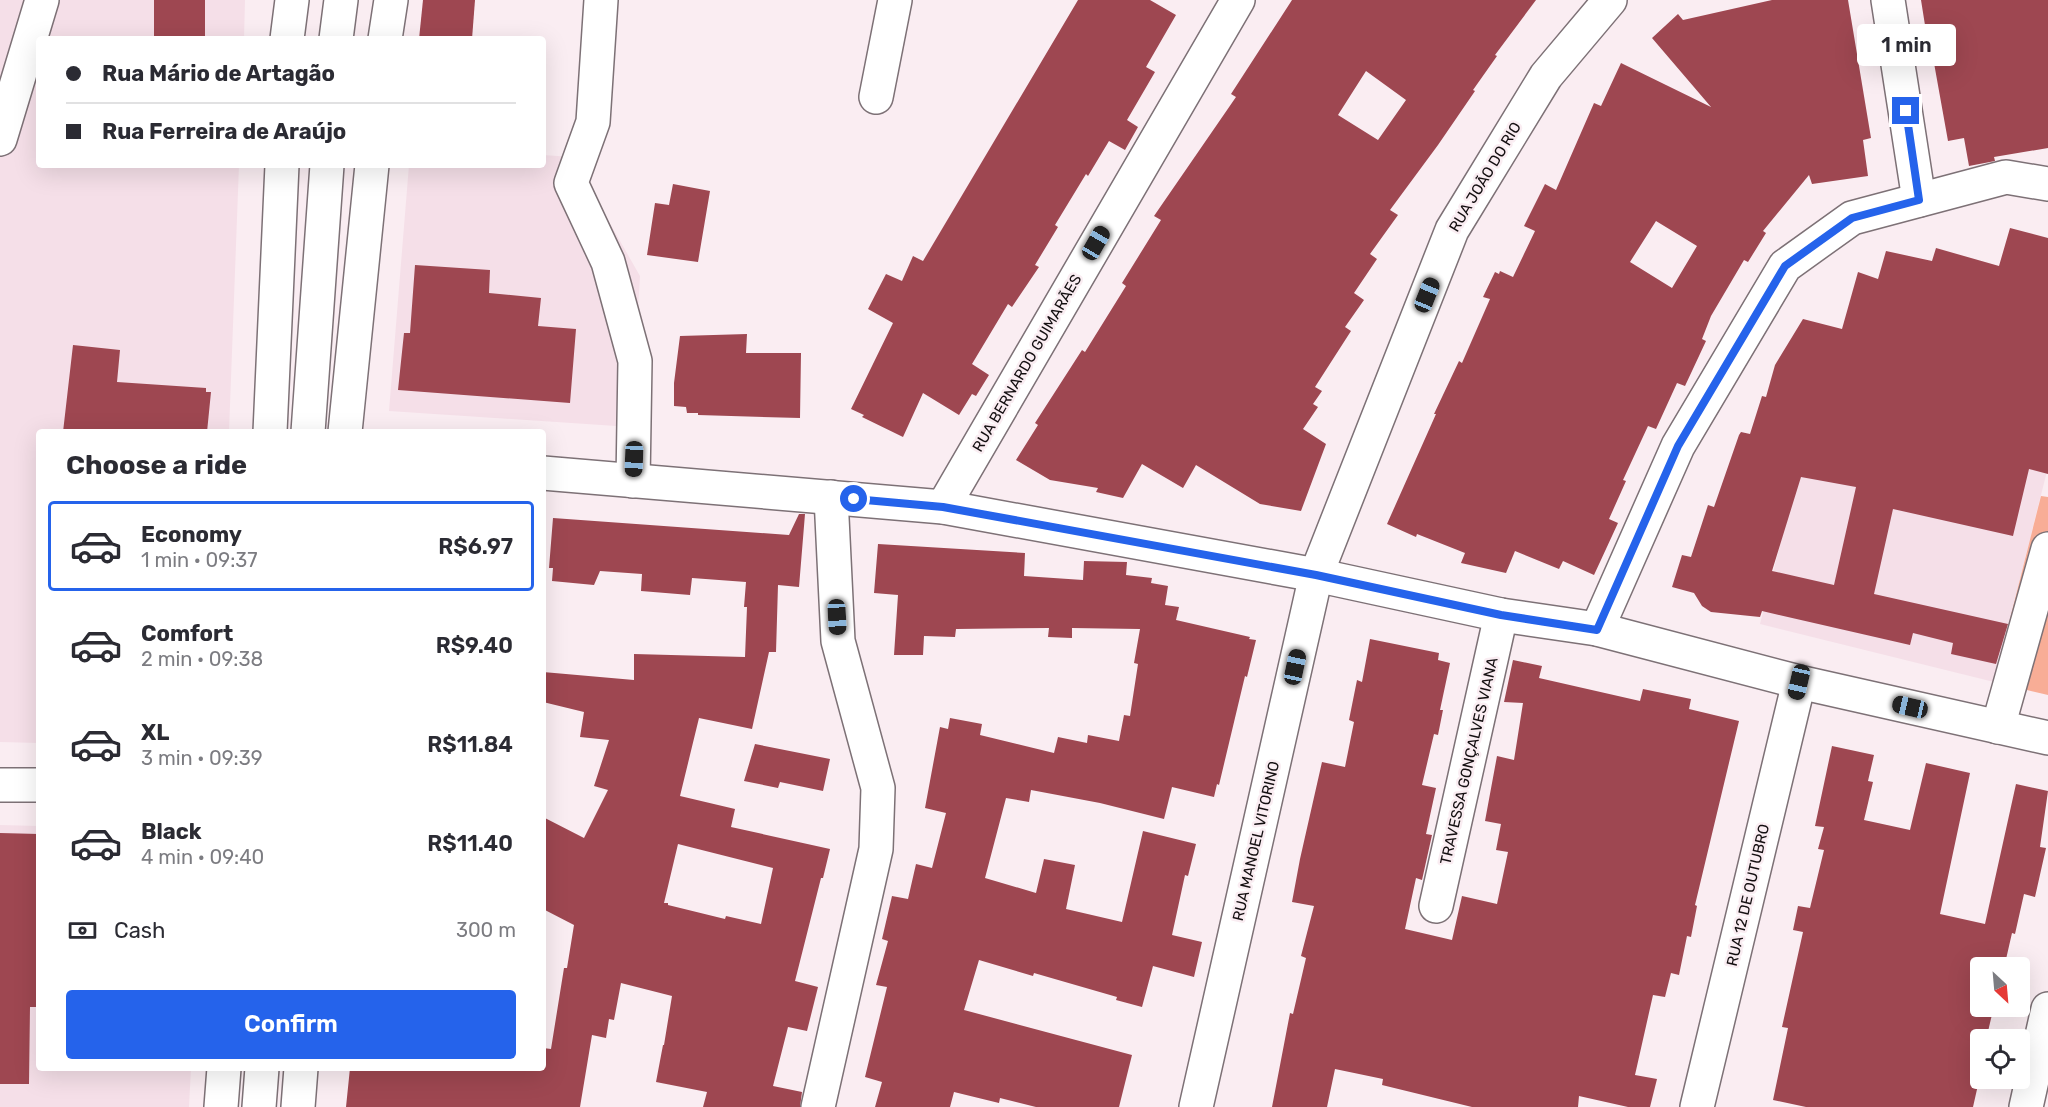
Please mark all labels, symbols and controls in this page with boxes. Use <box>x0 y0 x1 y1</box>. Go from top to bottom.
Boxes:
callout: 1 min <box>1856 24 1956 66</box>
text: 1 min <box>1881 33 1932 57</box>
text: Rua Mário de Artagão <box>102 60 335 87</box>
route end <box>1892 97 1919 124</box>
text: Rua Ferreira de Araújo <box>102 118 346 145</box>
street label: RUA JOÃO DO RIO <box>1445 119 1525 235</box>
car <box>1079 223 1113 263</box>
street label: RUA BERNARDO GUIMARÃES <box>969 271 1085 455</box>
car <box>1412 275 1442 315</box>
car <box>624 441 644 477</box>
text: Choose a ride <box>66 449 247 481</box>
route start <box>840 485 867 512</box>
icon: car <box>69 519 123 573</box>
text: Economy <box>141 521 242 548</box>
text: R$6.97 <box>438 533 513 560</box>
text: 1 min · 09:37 <box>141 548 258 572</box>
car <box>827 599 847 635</box>
icon: car <box>69 618 123 672</box>
text: Comfort <box>141 620 233 647</box>
text: R$9.40 <box>436 632 513 659</box>
text: 2 min · 09:38 <box>141 647 263 671</box>
car <box>1282 648 1308 686</box>
street label: TRAVESSA GONÇALVES VIANA <box>1436 656 1502 866</box>
car <box>1786 662 1812 702</box>
car <box>1890 694 1930 720</box>
icon: car <box>69 717 123 771</box>
text: XL <box>141 719 169 746</box>
text: R$11.84 <box>427 731 513 758</box>
text: 3 min · 09:39 <box>141 746 263 770</box>
street label: RUA MANOEL VITORINO <box>1229 759 1283 923</box>
icon: car <box>69 816 123 870</box>
text: Black <box>141 818 202 845</box>
street label: RUA 12 DE OUTUBRO <box>1723 822 1773 968</box>
text: R$11.40 <box>427 830 513 857</box>
text: 4 min · 09:40 <box>141 845 264 869</box>
icon: cash <box>66 914 99 947</box>
text: Cash <box>114 917 165 944</box>
text: 300 m <box>456 918 516 942</box>
north arrow <box>1970 957 2030 1017</box>
map controls <box>1970 957 2030 1089</box>
button: Confirm <box>66 990 516 1059</box>
button: locate <box>1970 1029 2030 1089</box>

